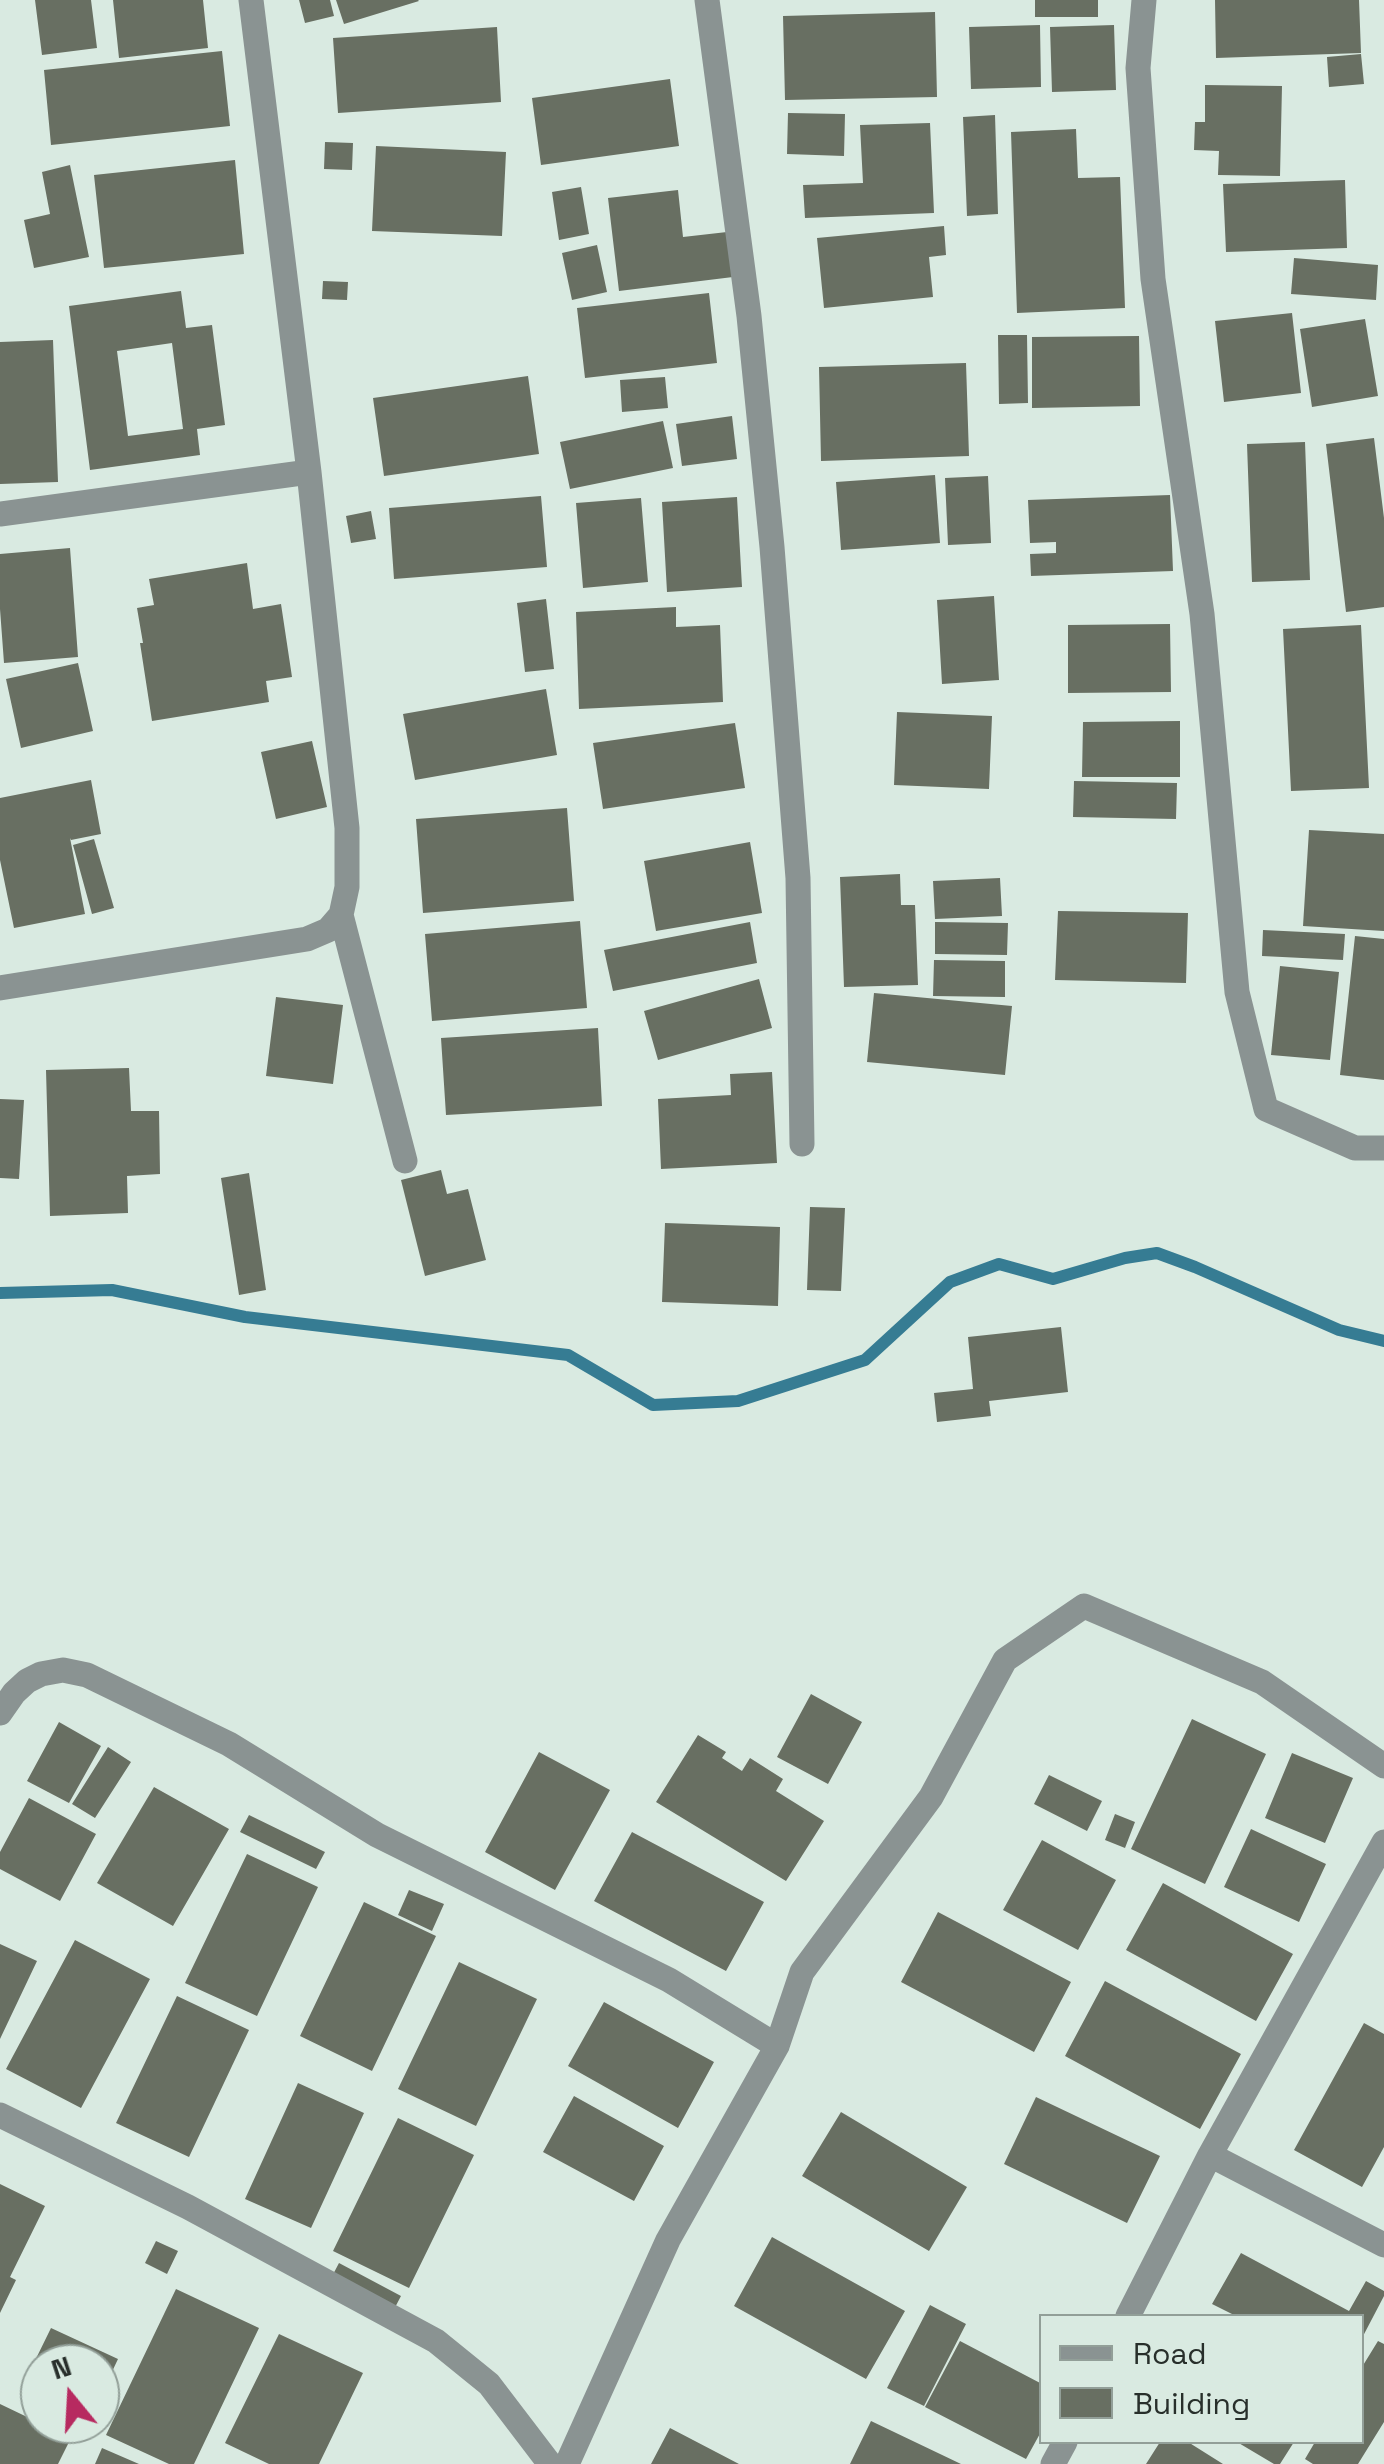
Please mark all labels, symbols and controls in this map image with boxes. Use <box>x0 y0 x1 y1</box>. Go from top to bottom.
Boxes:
legend <box>1039 2314 1364 2444</box>
text: Road <box>1133 2334 1207 2373</box>
north arrow <box>20 2344 120 2444</box>
text: N <box>47 2347 76 2387</box>
text: Building <box>1133 2384 1250 2423</box>

